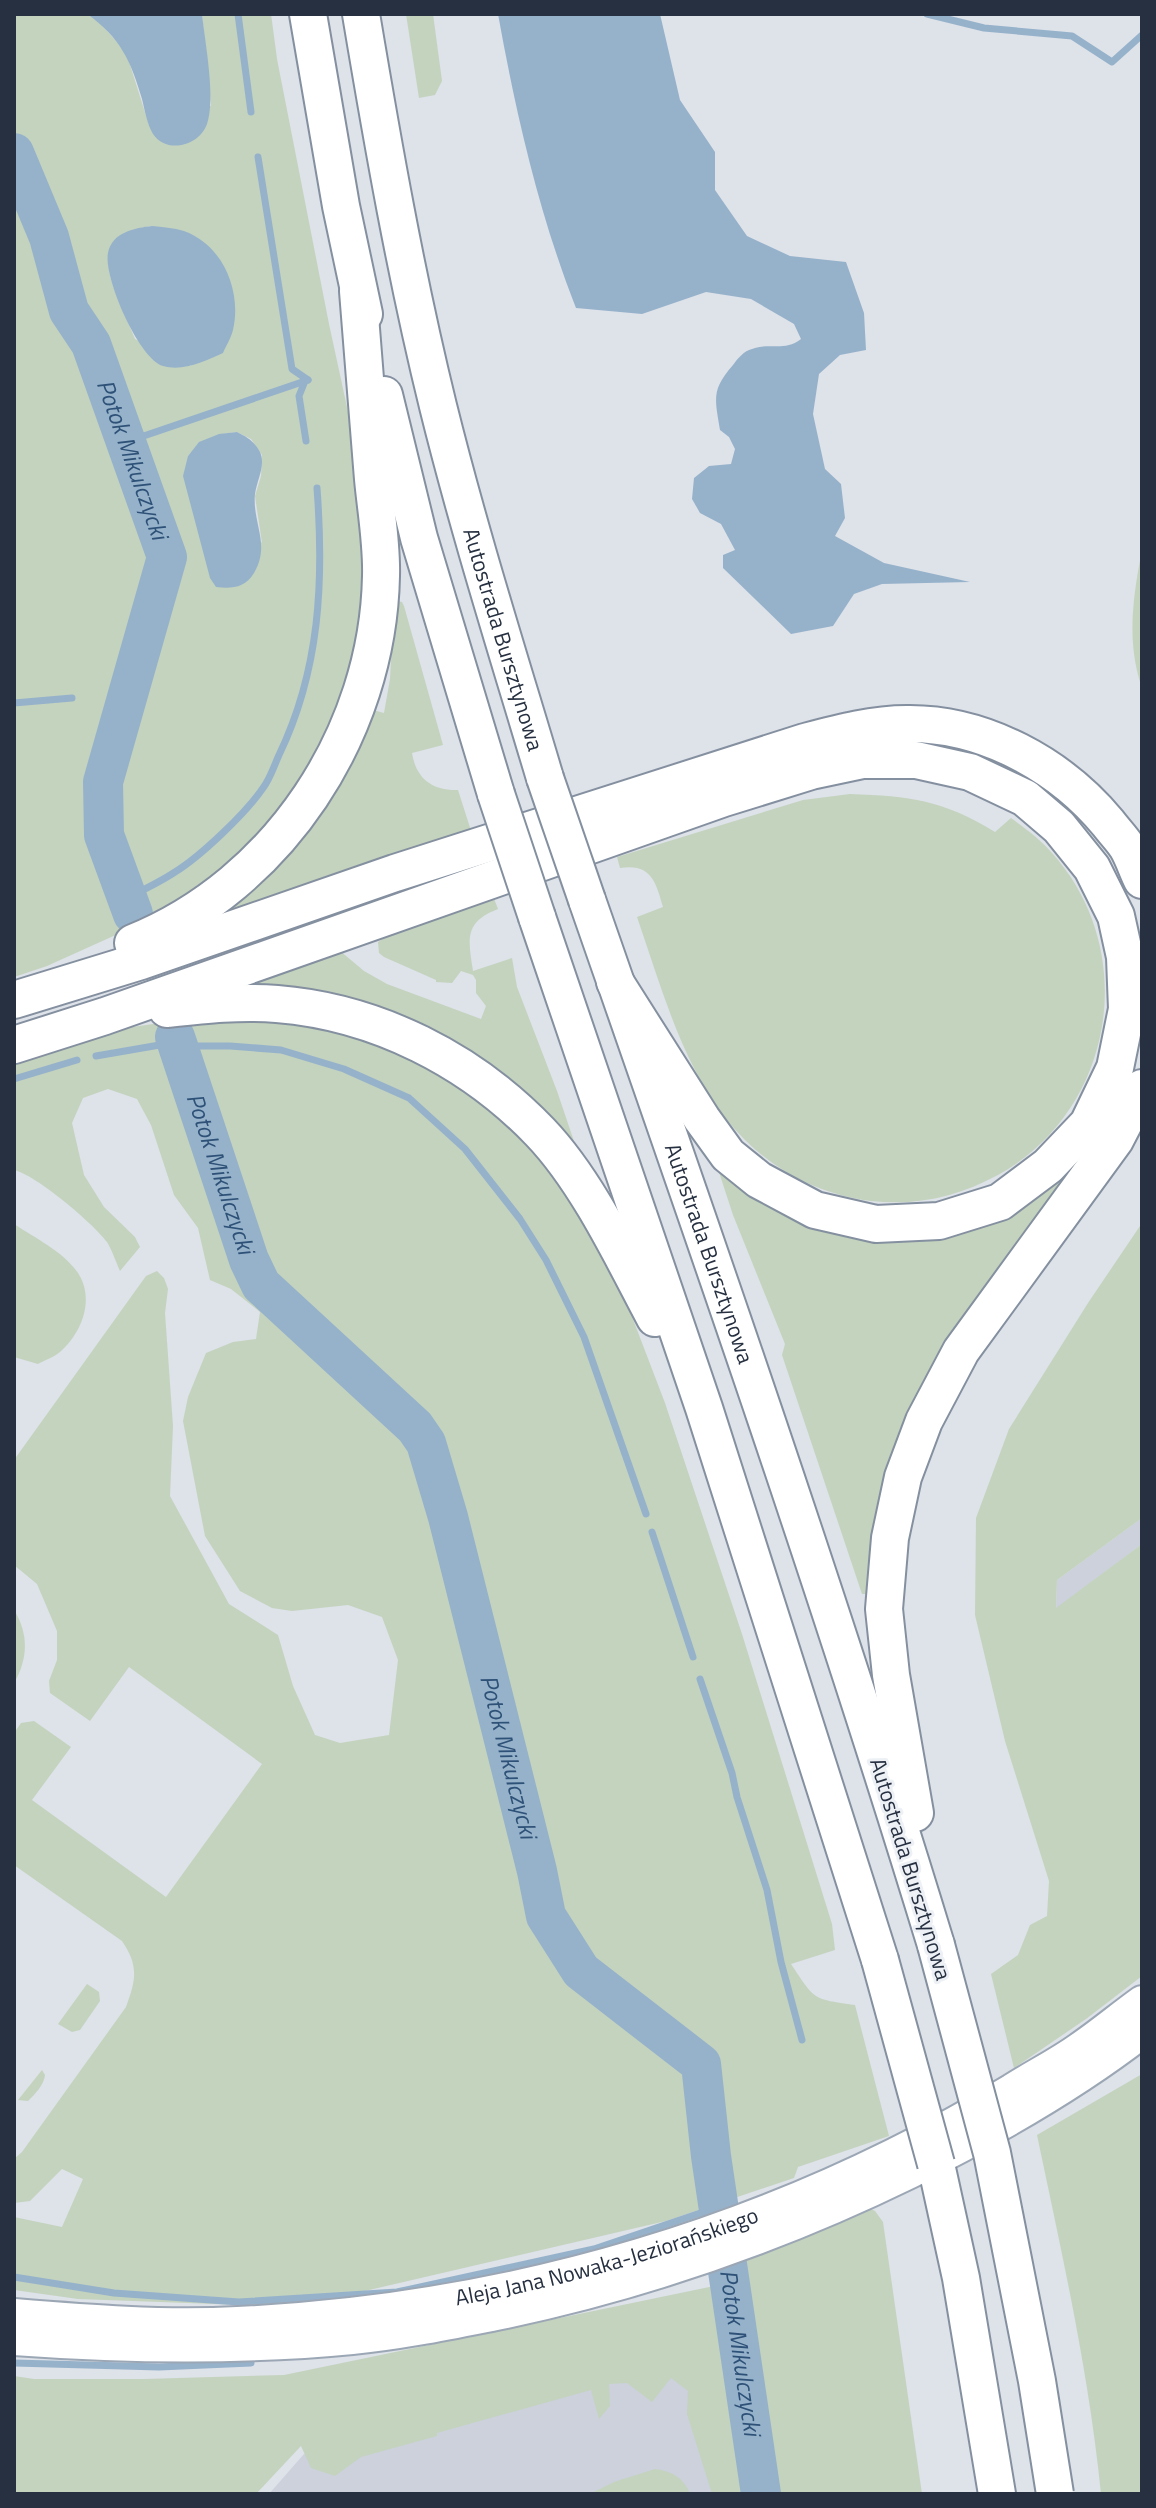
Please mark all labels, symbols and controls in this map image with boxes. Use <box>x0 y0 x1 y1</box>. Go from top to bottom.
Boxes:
water label: Potok Mikulczycki <box>88 374 179 547</box>
street label: Autostrada Bursztynowa <box>454 524 553 755</box>
water label: Potok Mikulczycki <box>178 1088 266 1261</box>
street label: Autostrada Bursztynowa <box>656 1139 763 1368</box>
water label: Potok Mikulczycki <box>471 1671 548 1845</box>
street label: Autostrada Bursztynowa <box>861 1754 961 1984</box>
street label: Aleja Jana Nowaka-Jeziorańskiego <box>452 2198 763 2314</box>
water label: Potok Mikulczycki <box>711 2267 772 2441</box>

